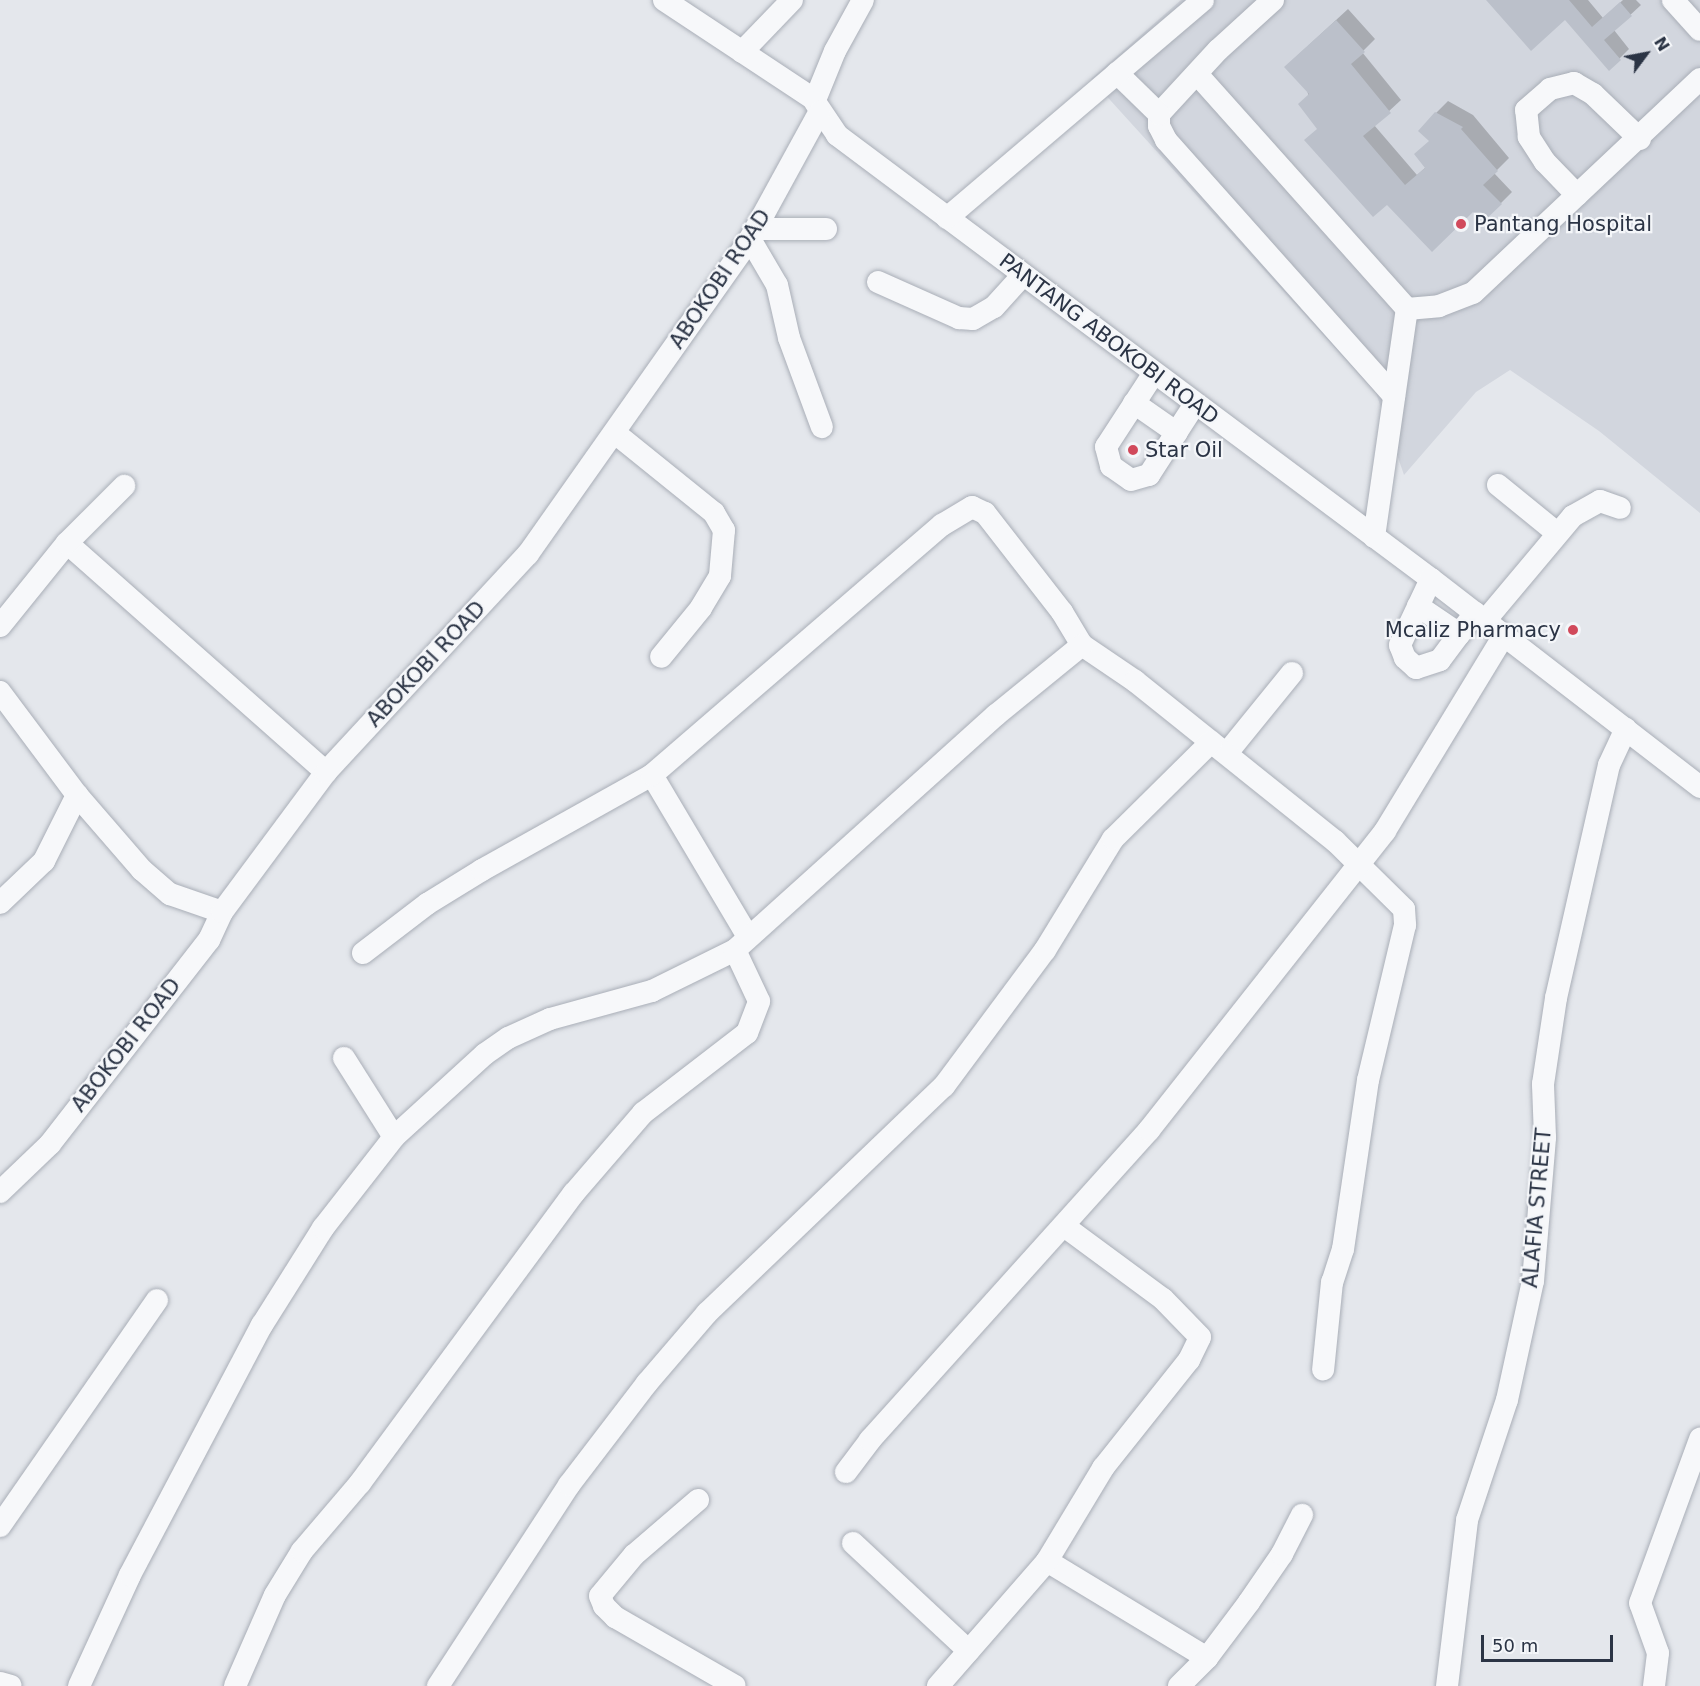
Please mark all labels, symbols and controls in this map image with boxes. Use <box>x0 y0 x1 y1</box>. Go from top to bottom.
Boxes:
north arrow <box>1616 24 1676 84</box>
text: N <box>1650 33 1673 55</box>
street label: ABOKOBI ROAD <box>664 205 776 353</box>
place label: Pantang Hospital <box>1474 211 1652 237</box>
marker: Pantang Hospital <box>1452 215 1470 233</box>
street label: PANTANG ABOKOBI ROAD <box>994 248 1224 430</box>
place label: Star Oil <box>1145 437 1223 463</box>
marker: Star Oil <box>1126 443 1140 457</box>
street label: ABOKOBI ROAD <box>361 596 491 732</box>
place label: Mcaliz Pharmacy <box>1385 617 1561 643</box>
marker: Mcaliz Pharmacy <box>1566 623 1580 637</box>
street label: ABOKOBI ROAD <box>66 973 186 1117</box>
street label: ALAFIA STREET <box>1517 1127 1557 1289</box>
scale bar <box>1484 1623 1616 1661</box>
text: 50 m <box>1492 1635 1538 1656</box>

